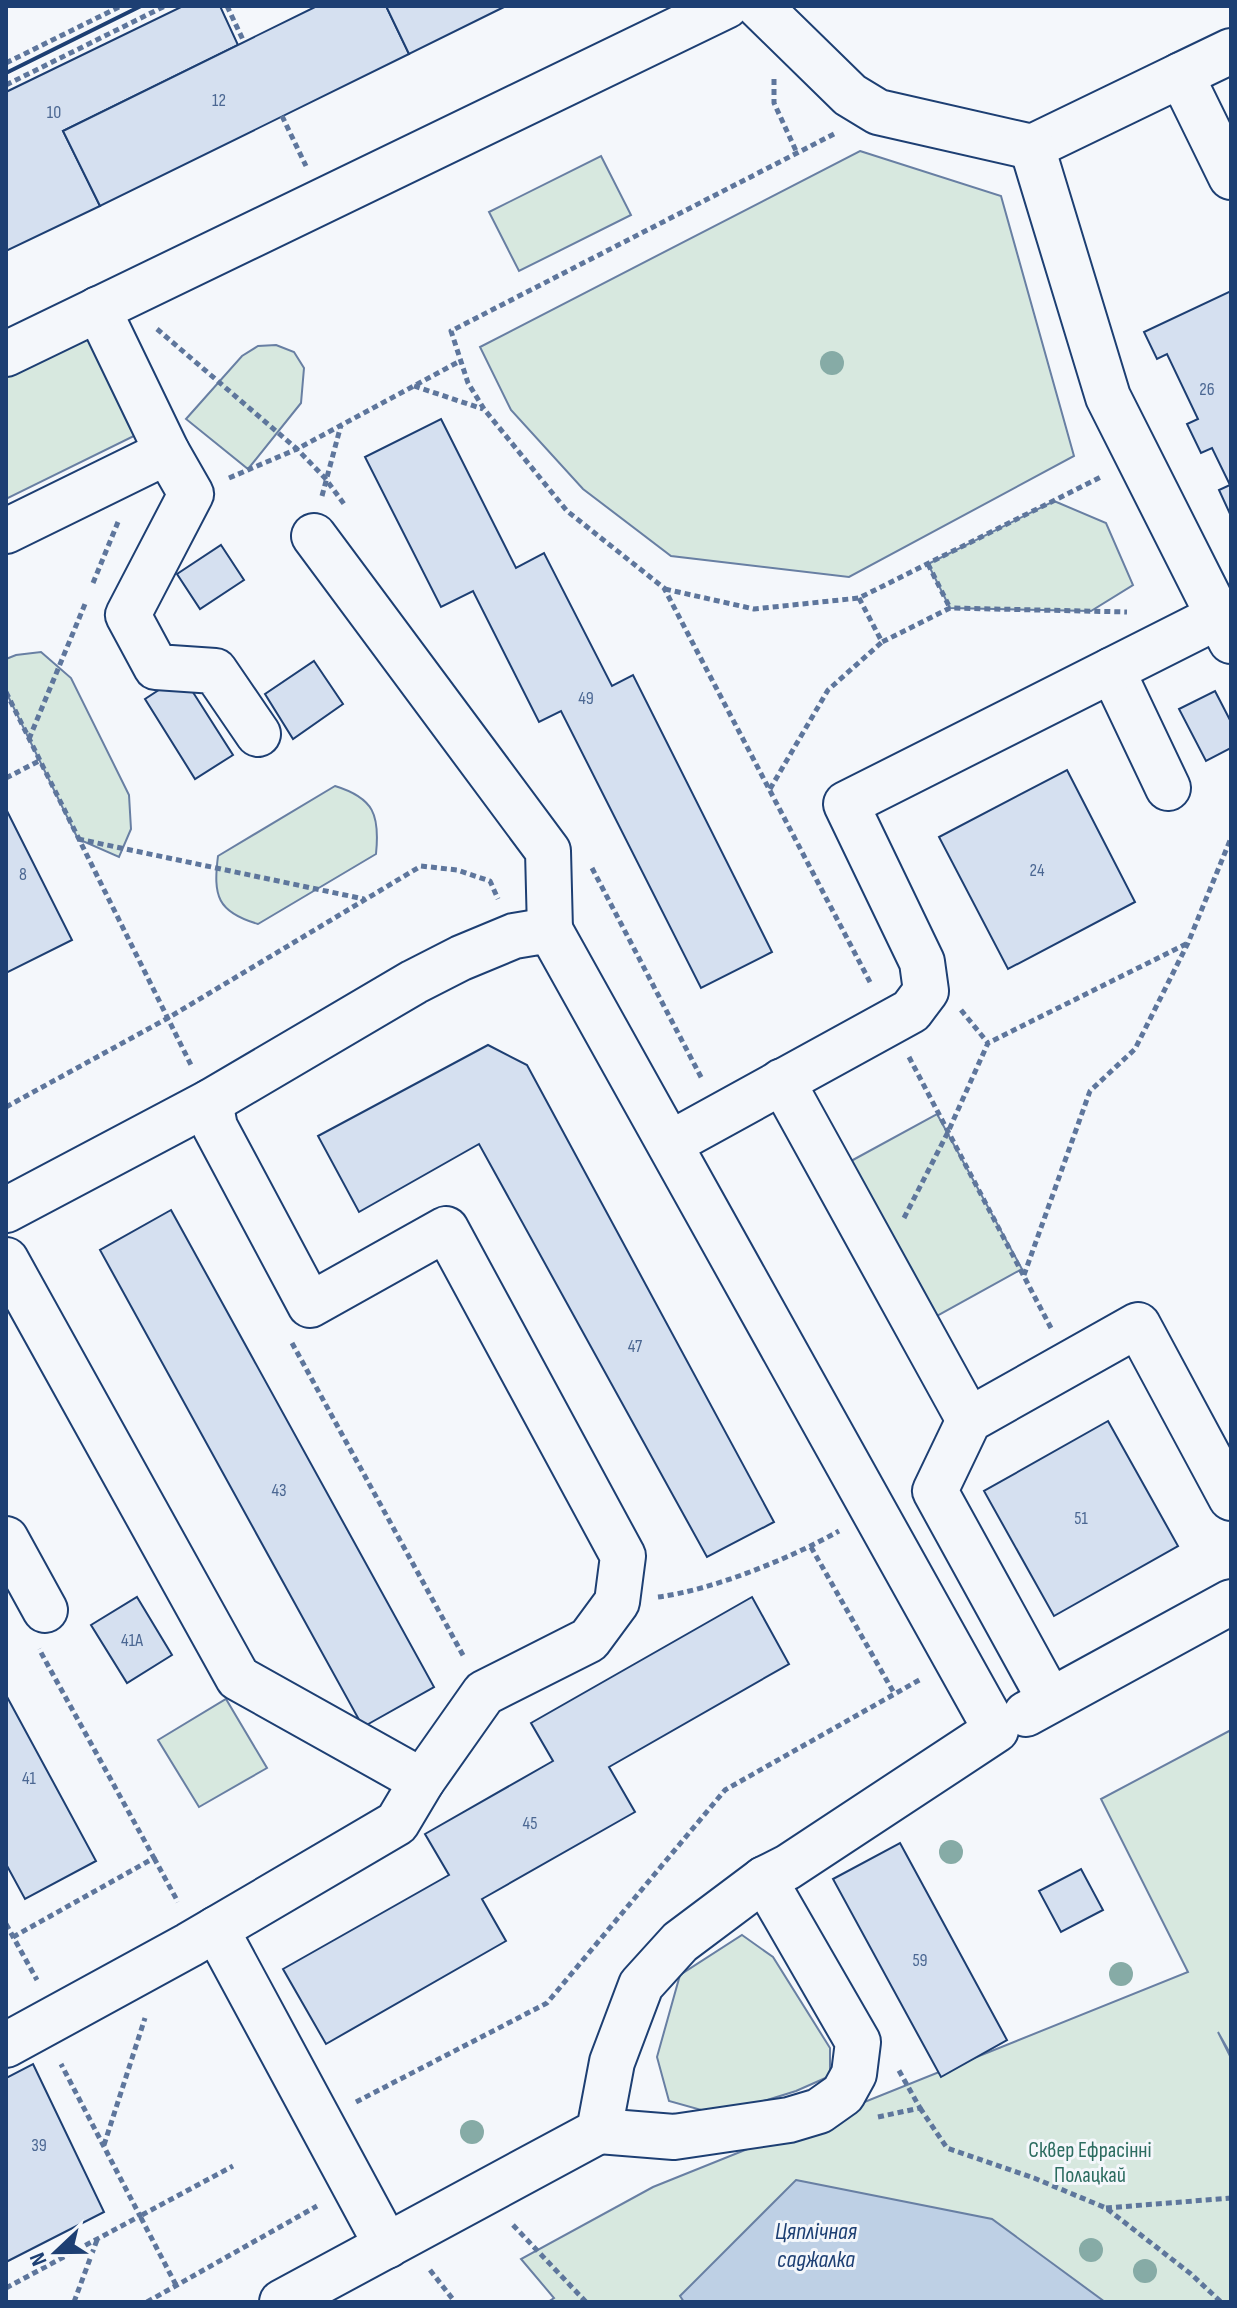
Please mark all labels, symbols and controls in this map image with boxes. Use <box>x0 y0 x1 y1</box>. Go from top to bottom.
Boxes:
house number: 12 <box>212 90 226 111</box>
house number: 10 <box>47 102 61 123</box>
house number: 26 <box>1199 379 1215 400</box>
house number: 49 <box>578 688 594 709</box>
house number: 24 <box>1030 860 1045 881</box>
house number: 8 <box>19 864 27 885</box>
house number: 47 <box>628 1336 643 1357</box>
house number: 43 <box>271 1480 287 1501</box>
house number: 51 <box>1074 1508 1088 1529</box>
house number: 41А <box>121 1630 143 1651</box>
house number: 41 <box>22 1768 37 1789</box>
house number: 45 <box>523 1813 537 1834</box>
house number: 59 <box>912 1950 928 1971</box>
house number: 39 <box>31 2135 47 2156</box>
park label: Сквер Ефрасінні Полацкай <box>1028 2137 1152 2189</box>
north arrow <box>16 2212 96 2292</box>
water label: Цяплічная саджалка <box>775 2217 858 2274</box>
text: N <box>24 2248 54 2269</box>

